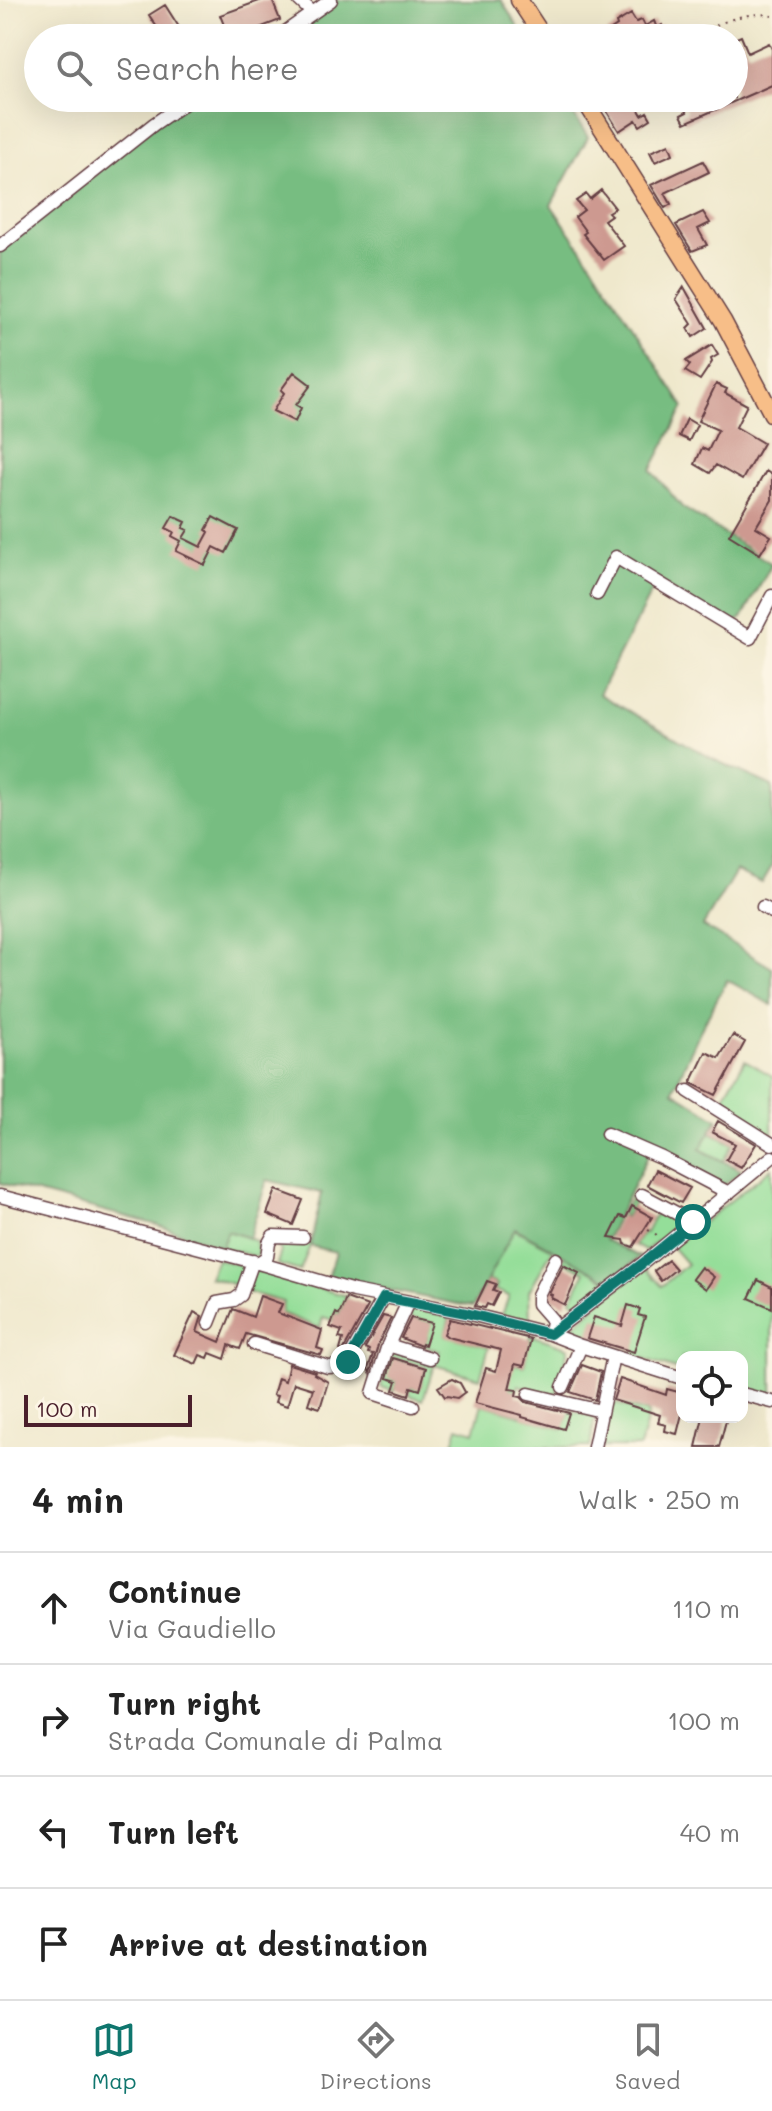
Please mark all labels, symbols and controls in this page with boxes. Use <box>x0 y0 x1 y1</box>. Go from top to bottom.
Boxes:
search box <box>24 24 748 112</box>
icon: search <box>52 46 96 90</box>
text: Search here <box>116 48 299 88</box>
route start <box>675 1204 711 1240</box>
route end <box>330 1344 366 1380</box>
map controls <box>676 1351 748 1423</box>
button: locate <box>676 1351 748 1423</box>
scale bar <box>24 1391 192 1427</box>
text: 100 m <box>36 1394 98 1423</box>
text: 4 min <box>32 1477 124 1522</box>
text: Walk · 250 m <box>578 1482 740 1516</box>
text: Continue <box>108 1571 241 1611</box>
icon: ahead <box>32 1586 76 1630</box>
text: 110 m <box>672 1591 740 1625</box>
text: Via Gaudiello <box>108 1611 276 1645</box>
text: Turn right <box>108 1683 261 1723</box>
icon: right <box>32 1698 76 1742</box>
text: 100 m <box>667 1703 740 1737</box>
text: Strada Comunale di Palma <box>108 1723 443 1757</box>
icon: left <box>32 1810 76 1854</box>
text: Turn left <box>108 1812 239 1852</box>
text: 40 m <box>680 1815 740 1849</box>
icon: arrive <box>32 1922 76 1966</box>
text: Arrive at destination <box>108 1924 428 1964</box>
tab: Map <box>92 2018 137 2095</box>
tab: Directions <box>320 2018 432 2095</box>
tab: Saved <box>615 2018 680 2095</box>

